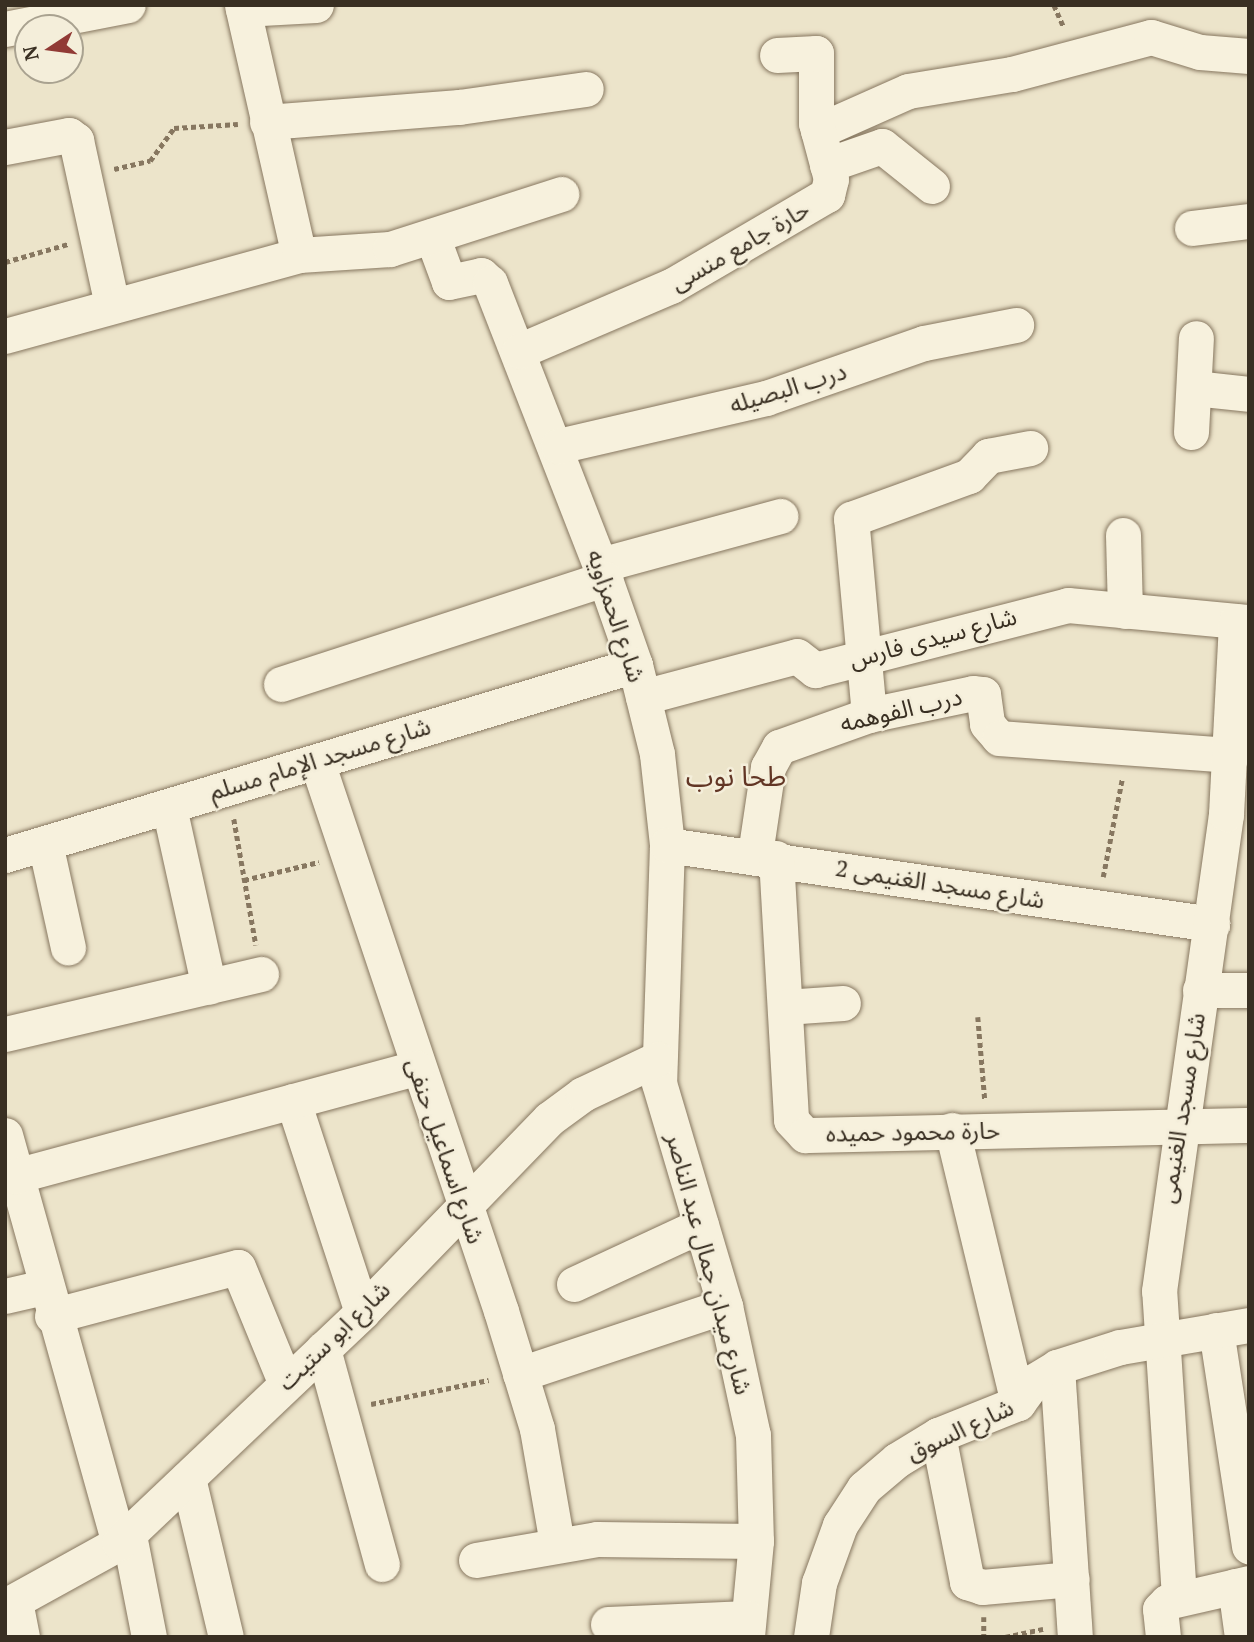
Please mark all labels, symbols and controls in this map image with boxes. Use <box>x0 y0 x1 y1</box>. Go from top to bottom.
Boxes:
north arrow <box>14 14 84 84</box>
text: N <box>16 44 44 63</box>
street label: حارة جامع منسى <box>665 195 815 297</box>
street label: درب البصيله <box>726 357 850 419</box>
street label: شارع الحمزاويه <box>581 546 651 686</box>
street label: شارع سيدى فارس <box>846 602 1020 674</box>
street label: درب الفوهمه <box>837 682 965 738</box>
street label: شارع مسجد الإمام مسلم <box>206 712 434 806</box>
district label: طحا نوب <box>686 759 786 793</box>
street label: شارع مسجد الغنيمى 2 <box>833 853 1047 915</box>
street label: شارع مسجد الغنيمى <box>1153 1011 1211 1205</box>
street label: شارع اسماعيل حنفى <box>400 1054 490 1248</box>
street label: حارة محمود حميده <box>826 1116 1000 1148</box>
street label: شارع ميدان جمال عبد الناصر <box>660 1130 758 1398</box>
street label: شارع ابو ستيت <box>272 1275 396 1397</box>
street label: شارع السوق <box>902 1393 1018 1467</box>

